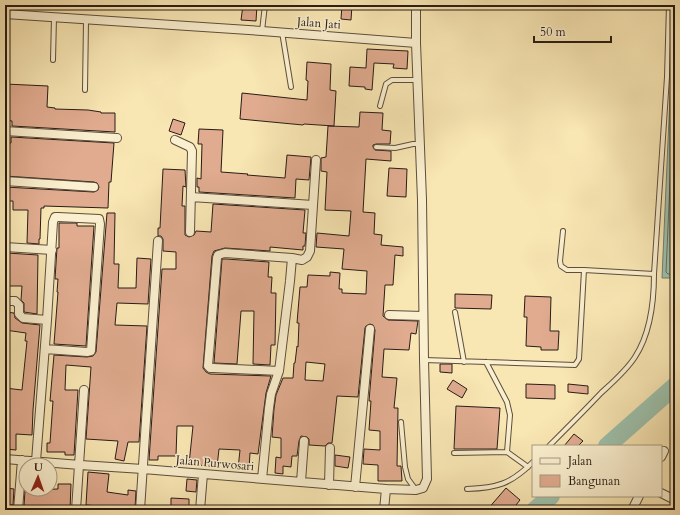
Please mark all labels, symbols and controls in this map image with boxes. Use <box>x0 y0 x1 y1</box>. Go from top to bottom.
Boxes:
street label: Jalan Jati <box>295 13 342 33</box>
scale bar <box>534 18 611 44</box>
text: 50 m <box>540 24 567 40</box>
legend <box>532 445 662 497</box>
street label: Jalan Purwosari <box>173 451 255 474</box>
text: Jalan <box>566 453 592 469</box>
north arrow <box>18 457 58 497</box>
text: U <box>34 460 43 475</box>
text: Bangunan <box>568 473 620 489</box>

